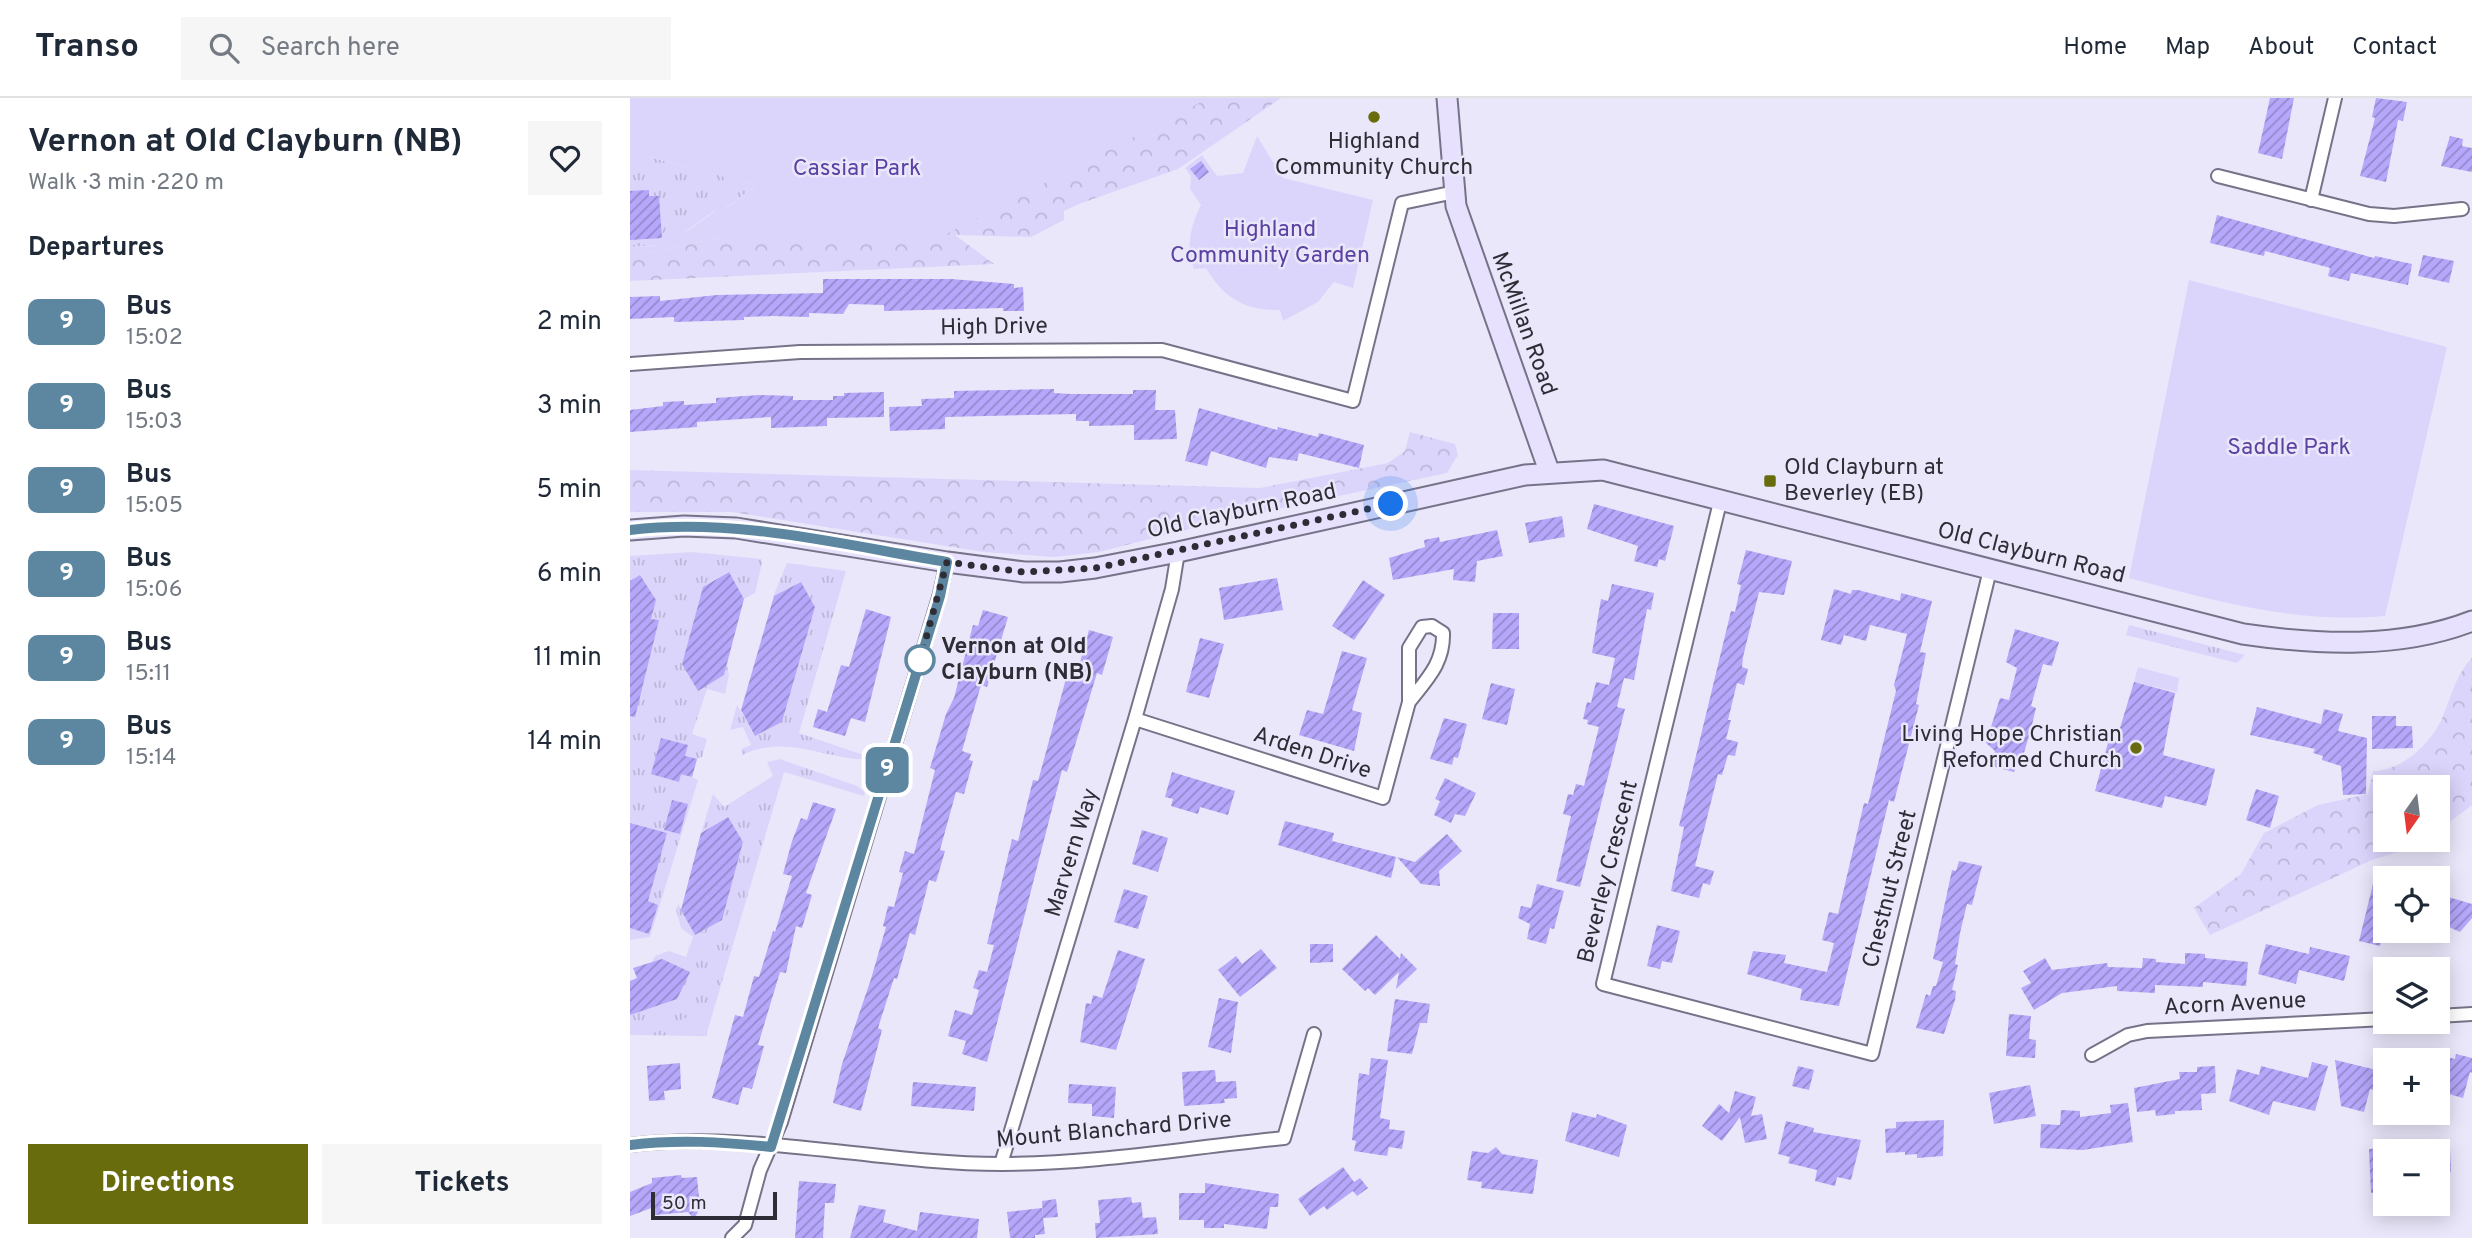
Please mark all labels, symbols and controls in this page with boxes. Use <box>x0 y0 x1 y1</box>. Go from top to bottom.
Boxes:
search box <box>181 17 671 80</box>
text: Transo <box>35 27 139 69</box>
icon: search <box>205 29 243 67</box>
text: Search here <box>261 32 400 65</box>
text: Home <box>2063 33 2127 63</box>
text: Map <box>2165 33 2210 63</box>
text: About <box>2248 33 2314 63</box>
text: Contact <box>2352 33 2437 63</box>
marker: Highland Community Church <box>1366 109 1382 125</box>
button: heart <box>528 121 602 195</box>
text: Vernon at Old Clayburn (NB) <box>28 122 462 164</box>
place label: Highland Community Church <box>1275 128 1473 183</box>
park label: Cassiar Park <box>793 155 921 184</box>
text: Walk · 3 min · 220 m <box>28 169 224 198</box>
park label: Highland Community Garden <box>1170 216 1370 271</box>
text: Departures <box>28 232 165 265</box>
street label: McMillan Road <box>1484 248 1562 400</box>
text: Bus <box>126 291 172 324</box>
text: 2 min <box>537 306 602 339</box>
text: 9 <box>59 307 74 337</box>
street label: High Drive <box>940 313 1048 343</box>
text: 15:02 <box>126 324 183 353</box>
text: Bus <box>126 375 172 408</box>
text: 3 min <box>537 390 602 423</box>
text: 9 <box>59 391 74 421</box>
text: 15:03 <box>126 408 183 437</box>
park label: Saddle Park <box>2227 434 2351 463</box>
place label: Old Clayburn at Beverley (EB) <box>1784 454 1944 509</box>
text: Bus <box>126 459 172 492</box>
marker: Old Clayburn at Beverley (EB) <box>1762 473 1778 489</box>
text: 5 min <box>536 474 602 507</box>
text: 9 <box>59 475 74 505</box>
street label: Old Clayburn Road <box>1145 478 1339 546</box>
your location <box>1373 486 1408 521</box>
text: 15:05 <box>126 492 183 521</box>
street label: Old Clayburn Road <box>1934 517 2128 591</box>
text: Bus <box>126 543 172 576</box>
text: 6 min <box>537 558 602 591</box>
text: 9 <box>59 559 74 589</box>
text: 15:06 <box>126 576 183 605</box>
text: Bus <box>126 627 172 660</box>
place label: Vernon at Old Clayburn (NB) <box>941 633 1093 688</box>
text: 11 min <box>533 642 602 675</box>
text: 9 <box>59 643 74 673</box>
marker: Vernon at Old Clayburn (NB) <box>905 645 935 675</box>
text: 15:11 <box>126 660 171 689</box>
text: Bus <box>126 711 172 744</box>
street label: Arden Drive <box>1249 721 1375 787</box>
place label: Living Hope Christian Reformed Church <box>1901 721 2122 776</box>
text: 14 min <box>527 726 602 759</box>
text: 9 <box>59 727 74 757</box>
marker: Living Hope Christian Reformed Church <box>2128 740 2144 756</box>
text: 15:14 <box>126 744 176 773</box>
line badge: 9 <box>864 747 910 793</box>
text: 9 <box>880 755 894 785</box>
north arrow <box>2373 775 2450 852</box>
map controls <box>2373 775 2450 1216</box>
street label: Beverley Crescent <box>1572 778 1646 966</box>
street label: Marvern Way <box>1040 785 1106 921</box>
street label: Chestnut Street <box>1857 807 1925 971</box>
button: locate <box>2373 866 2450 943</box>
button: layers <box>2373 957 2450 1034</box>
street label: Acorn Avenue <box>2163 987 2307 1023</box>
button: + <box>2373 1048 2450 1125</box>
street label: Mount Blanchard Drive <box>995 1106 1233 1156</box>
button: − <box>2373 1139 2450 1216</box>
button: Directions <box>28 1144 308 1224</box>
button: Tickets <box>322 1144 602 1224</box>
scale bar <box>651 1189 777 1221</box>
text: 50 m <box>662 1192 707 1216</box>

